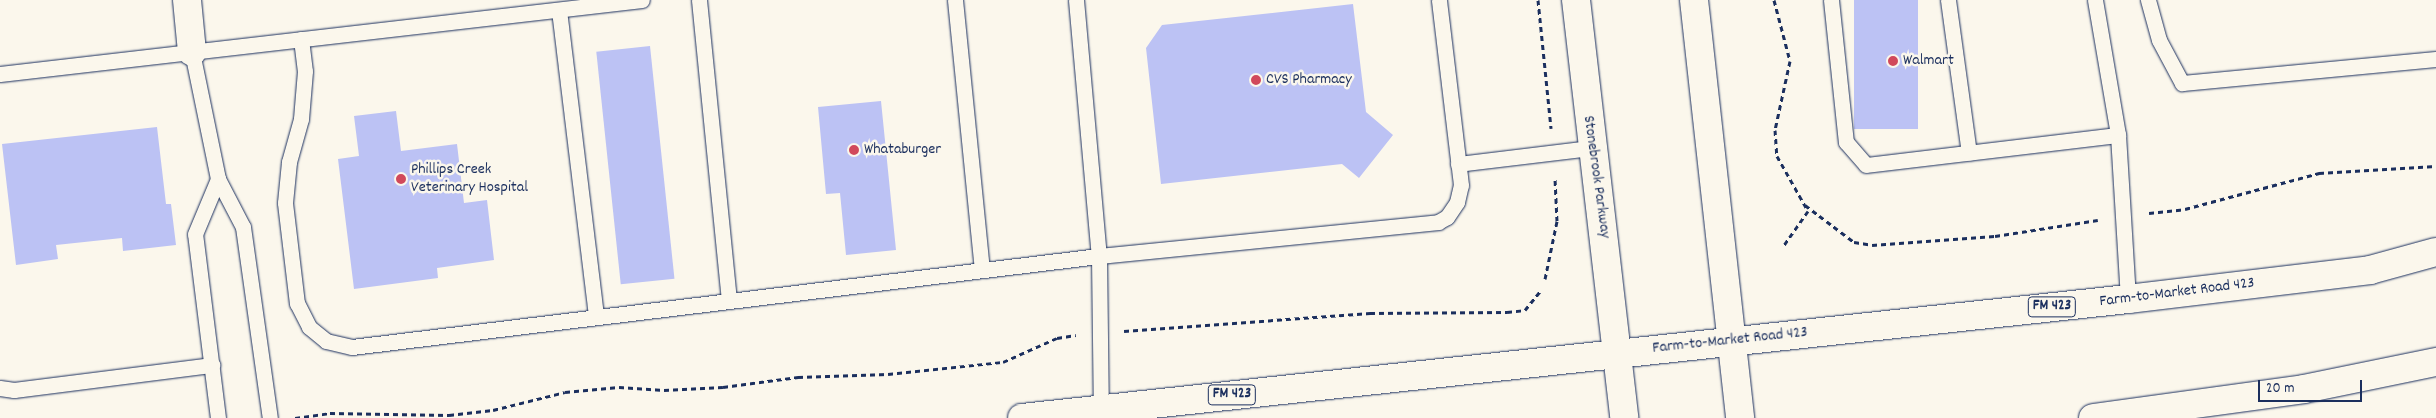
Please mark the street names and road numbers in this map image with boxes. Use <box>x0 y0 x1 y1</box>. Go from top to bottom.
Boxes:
street label: Stonebrook Parkway <box>1578 115 1614 239</box>
street label: Farm-to-Market Road 423 <box>2098 274 2256 312</box>
road number: FM 423 <box>2027 294 2077 320</box>
street label: Farm-to-Market Road 423 <box>1652 323 1808 359</box>
road number: FM 423 <box>1207 382 1257 408</box>

